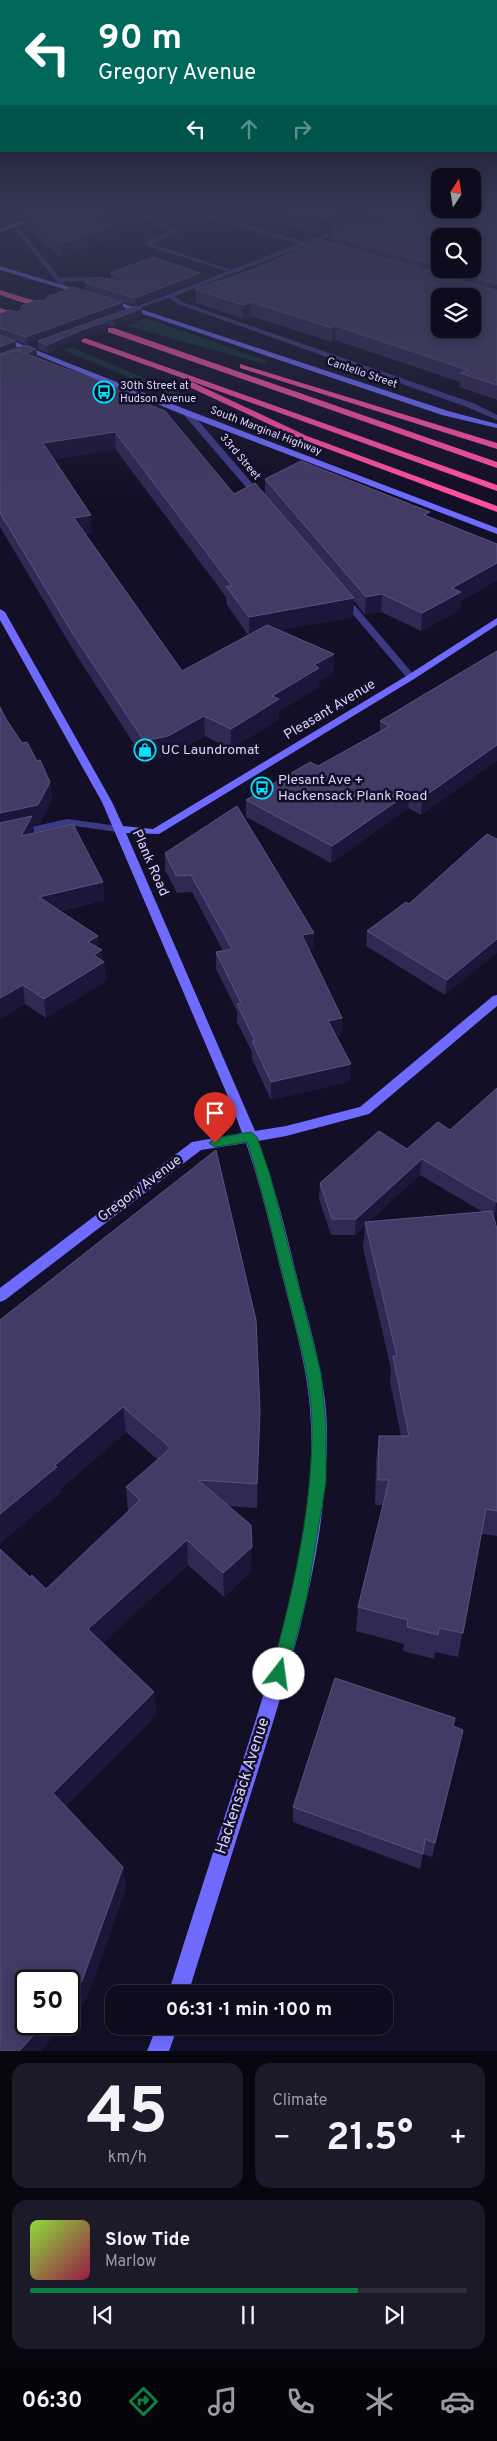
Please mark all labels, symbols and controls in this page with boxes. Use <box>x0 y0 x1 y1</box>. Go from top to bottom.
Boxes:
text: 90 m <box>98 17 182 61</box>
icon: left <box>15 20 80 85</box>
text: Gregory Avenue <box>98 60 256 87</box>
icon: left <box>182 115 210 143</box>
icon: ahead <box>235 115 263 143</box>
icon: right <box>288 115 316 143</box>
north arrow <box>431 168 481 218</box>
map controls <box>431 168 481 338</box>
button: search <box>431 228 481 278</box>
button: layers <box>431 288 481 338</box>
street label: Cantello Street <box>325 354 399 392</box>
place label: 30th Street at Hudson Avenue <box>120 379 196 406</box>
bus stop icon: 30th Street at Hudson Avenue <box>92 380 116 404</box>
street label: South Marginal Highway <box>208 403 324 459</box>
street label: 33rd Street <box>217 431 263 483</box>
street label: Pleasant Avenue <box>281 676 379 744</box>
shop icon: UC Laundromat <box>133 738 157 762</box>
place label: UC Laundromat <box>161 742 259 759</box>
place label: Plesant Ave + Hackensack Plank Road <box>278 772 427 805</box>
bus stop icon: Plesant Ave + Hackensack Plank Road <box>250 776 274 800</box>
street label: Plank Road <box>128 827 172 899</box>
pin <box>194 1092 236 1143</box>
icon: arrive <box>201 1099 229 1127</box>
street label: Gregory Avenue <box>95 1152 185 1226</box>
position arrow <box>252 1647 304 1699</box>
street label: Hackensack Avenue <box>212 1715 274 1857</box>
speed limit sign: 50 <box>15 1970 80 2035</box>
text: 06:31 · 1 min · 100 m <box>166 1998 332 2022</box>
text: 45 <box>87 2074 168 2156</box>
text: Climate <box>273 2091 327 2111</box>
text: 21.5° <box>326 2115 413 2164</box>
text: − <box>273 2121 291 2157</box>
text: + <box>449 2121 467 2157</box>
text: km/h <box>108 2148 147 2168</box>
text: Slow Tide <box>105 2228 190 2252</box>
text: Marlow <box>105 2252 157 2272</box>
icon: previous <box>89 2301 117 2329</box>
icon: pause <box>234 2301 262 2329</box>
icon: next <box>380 2301 408 2329</box>
icon: directions <box>126 2384 161 2419</box>
icon: music <box>205 2384 240 2419</box>
icon: phone <box>283 2384 318 2419</box>
icon: climate <box>362 2384 397 2419</box>
icon: car <box>440 2384 475 2419</box>
text: 06:30 <box>22 2388 82 2415</box>

